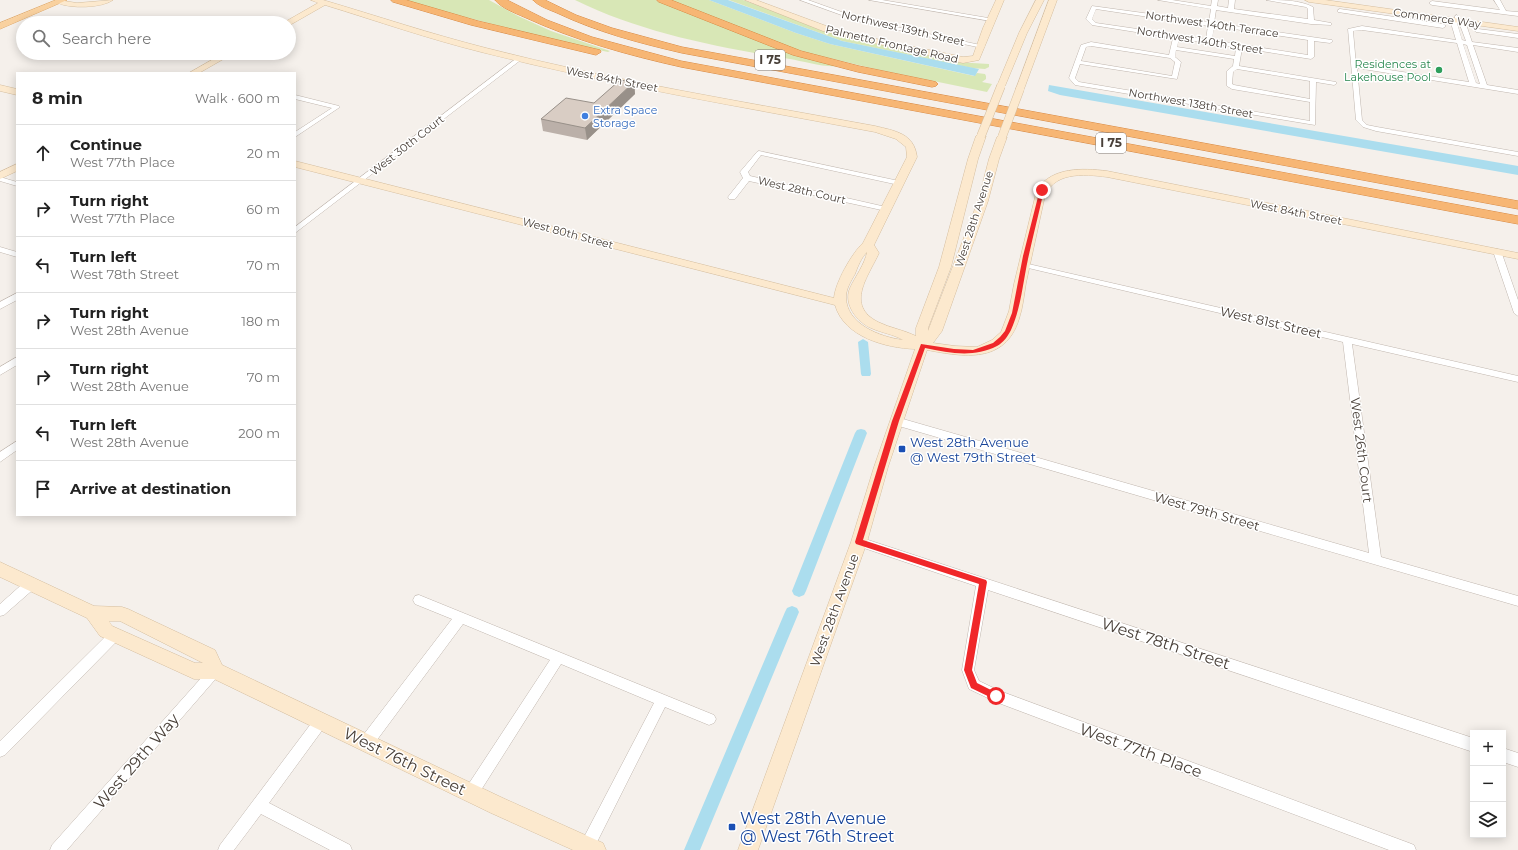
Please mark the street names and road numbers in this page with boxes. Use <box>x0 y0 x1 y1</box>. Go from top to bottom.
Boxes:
street label: Commerce Way <box>1392 5 1482 31</box>
street label: Northwest 139th Street <box>840 7 967 49</box>
street label: Northwest 140th Terrace <box>1144 8 1280 40</box>
street label: Palmetto Frontage Road <box>824 22 960 66</box>
street label: Northwest 140th Street <box>1136 23 1265 57</box>
road number: I 75 <box>755 50 785 70</box>
street label: West 84th Street <box>565 63 660 95</box>
street label: Northwest 138th Street <box>1128 85 1255 121</box>
street label: West 30th Court <box>367 111 447 178</box>
road number: I 75 <box>1096 133 1126 153</box>
street label: West 28th Avenue <box>952 169 996 269</box>
street label: West 28th Court <box>757 173 848 207</box>
street label: West 84th Street <box>1249 196 1344 228</box>
street label: West 80th Street <box>521 214 615 252</box>
street label: West 81st Street <box>1219 303 1323 341</box>
street label: West 26th Court <box>1348 396 1376 504</box>
street label: West 79th Street <box>1152 488 1262 534</box>
street label: West 28th Avenue <box>806 551 862 669</box>
street label: West 78th Street <box>1099 614 1233 673</box>
street label: West 29th Way <box>90 709 183 813</box>
street label: West 77th Place <box>1077 719 1205 781</box>
street label: West 76th Street <box>340 724 470 800</box>

